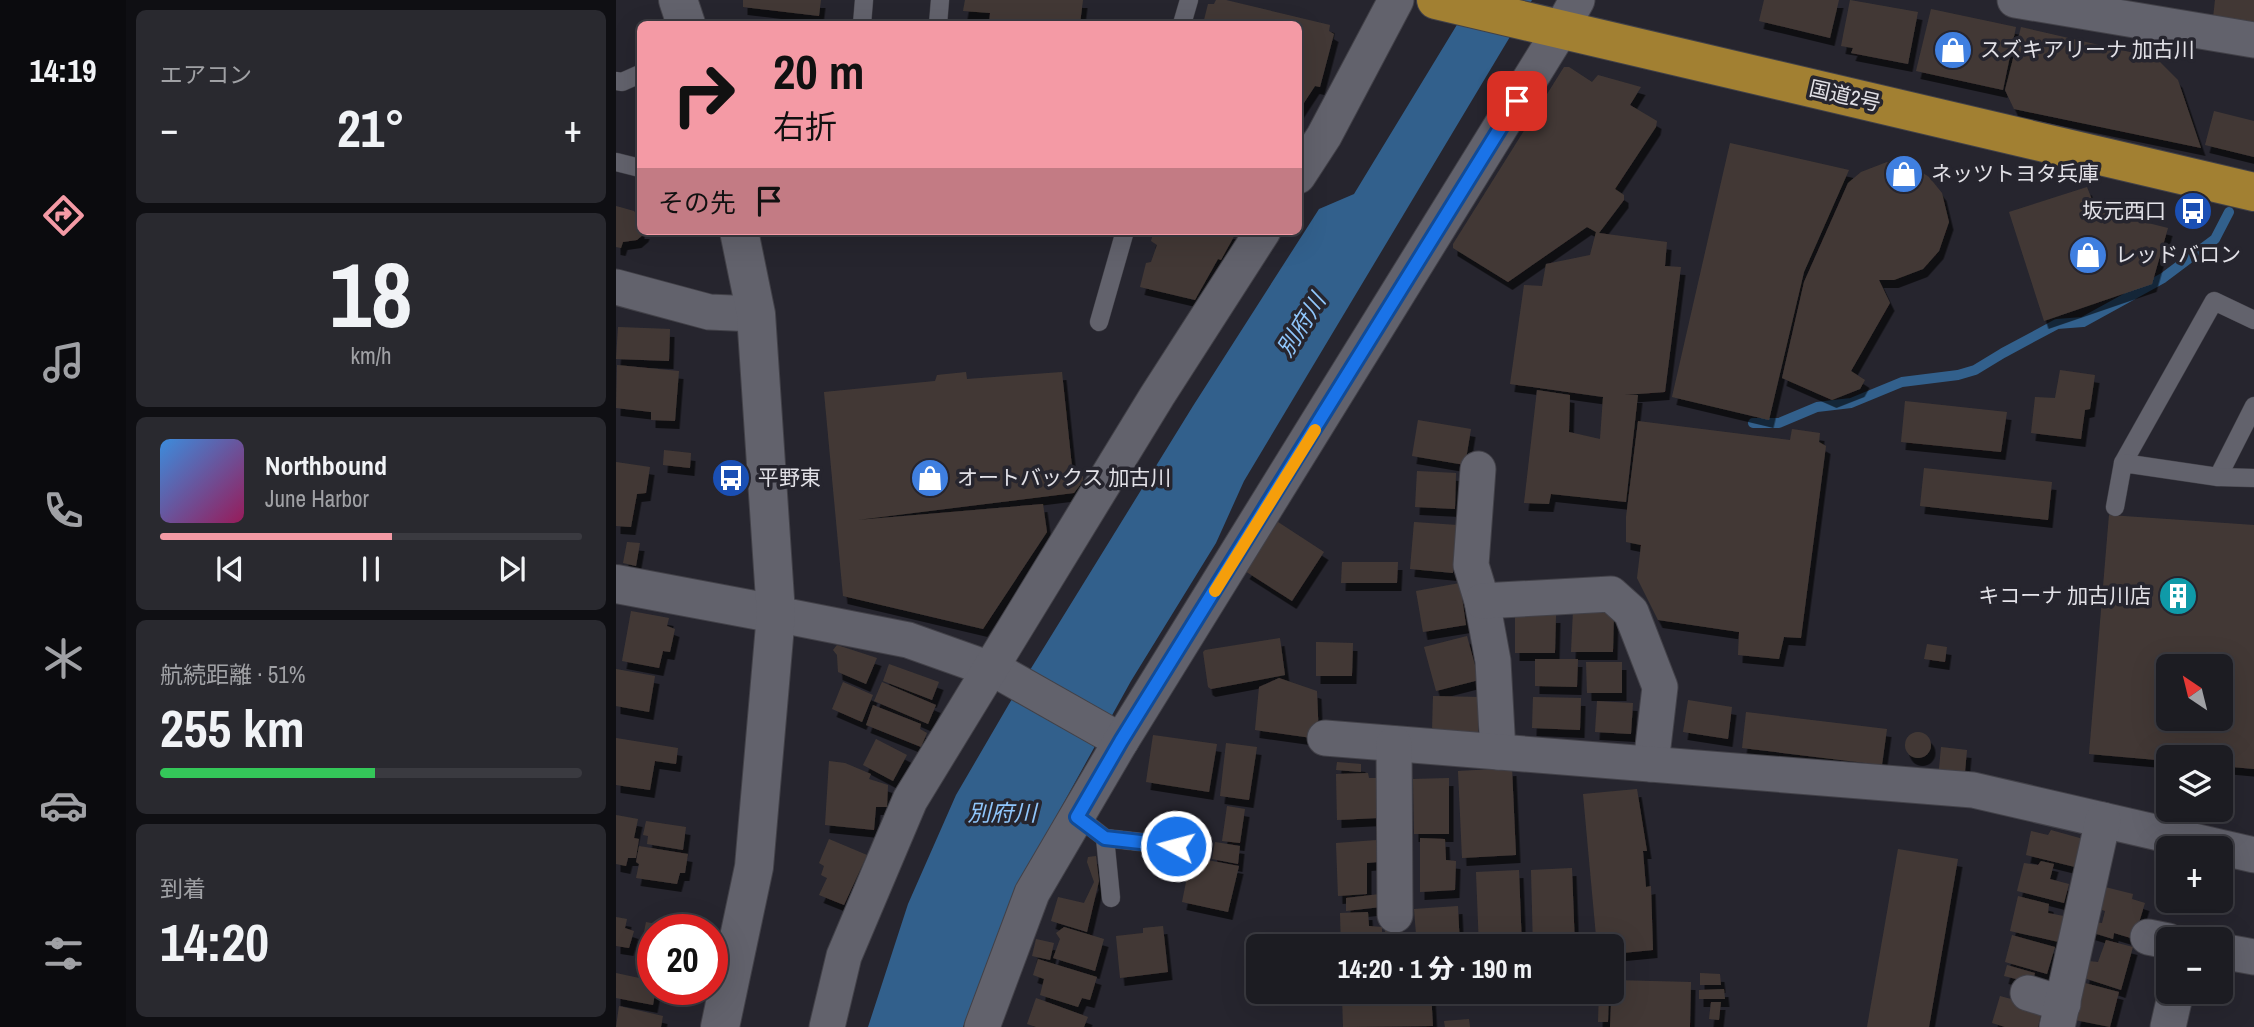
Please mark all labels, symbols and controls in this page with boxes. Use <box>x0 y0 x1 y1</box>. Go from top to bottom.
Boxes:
shop icon: スズキアリーナ 加古川 <box>1932 29 1974 71</box>
place label: スズキアリーナ 加古川 <box>1980 35 2195 64</box>
text: 20 m <box>773 38 865 104</box>
text: 14:19 <box>29 49 97 92</box>
icon: right <box>658 49 749 140</box>
text: エアコン <box>160 59 252 90</box>
pin <box>1487 71 1547 131</box>
street label: 国道2号 <box>1806 73 1884 118</box>
icon: arrive <box>1498 82 1536 120</box>
text: 21° <box>337 93 405 163</box>
text: − <box>160 103 178 154</box>
text: + <box>564 103 582 154</box>
text: 右折 <box>773 105 837 148</box>
shop icon: ネッツトヨタ兵庫 <box>1883 153 1925 195</box>
place label: ネッツトヨタ兵庫 <box>1931 159 2099 188</box>
icon: arrive <box>750 182 788 220</box>
text: その先 <box>658 185 736 220</box>
bus stop icon: 坂元西口 <box>2172 190 2214 232</box>
icon: directions <box>39 191 88 240</box>
place label: 坂元西口 <box>2082 196 2166 225</box>
text: 18 <box>330 233 413 355</box>
shop icon: レッドバロン <box>2067 234 2109 276</box>
place label: レッドバロン <box>2115 240 2241 269</box>
water label: 別府川 <box>1269 285 1334 362</box>
icon: music <box>39 338 88 387</box>
text: km/h <box>351 340 391 371</box>
text: Northbound <box>265 448 387 483</box>
bus stop icon: 平野東 <box>710 457 752 499</box>
shop icon: オートバックス 加古川 <box>909 457 951 499</box>
place label: 平野東 <box>758 463 821 492</box>
place label: オートバックス 加古川 <box>957 463 1171 492</box>
text: June Harbor <box>265 483 369 514</box>
icon: phone <box>39 486 88 535</box>
icon: previous <box>211 550 249 588</box>
icon: pause <box>352 550 390 588</box>
icon: next <box>493 550 531 588</box>
building icon: キコーナ 加古川店 <box>2157 575 2199 617</box>
place label: キコーナ 加古川店 <box>1978 581 2151 610</box>
icon: climate <box>39 634 88 683</box>
north arrow <box>2156 654 2233 732</box>
map controls <box>2156 654 2233 1004</box>
text: 航続距離 · 51% <box>160 659 305 690</box>
text: 255 km <box>160 693 305 763</box>
button: layers <box>2156 745 2233 822</box>
icon: car <box>39 781 88 830</box>
water label: 別府川 <box>968 797 1040 828</box>
position arrow <box>1139 809 1213 883</box>
button: + <box>2156 836 2233 913</box>
text: 到着 <box>160 873 206 904</box>
text: 14:20 <box>160 907 269 977</box>
speed limit sign: 20 <box>637 914 728 1005</box>
button: − <box>2156 927 2233 1004</box>
icon: filters <box>39 929 88 978</box>
text: 14:20 · 1 分 · 190 m <box>1338 951 1532 986</box>

